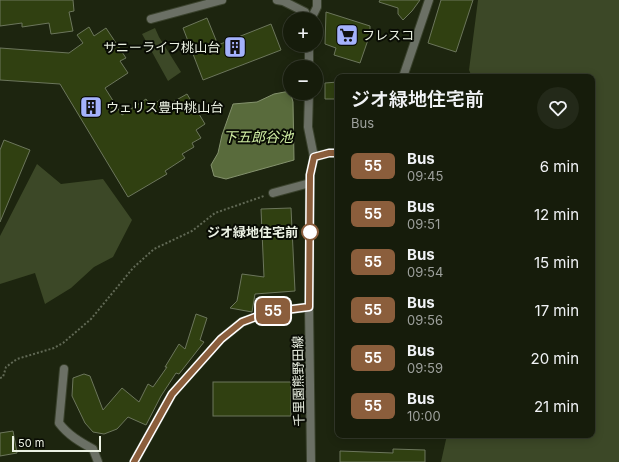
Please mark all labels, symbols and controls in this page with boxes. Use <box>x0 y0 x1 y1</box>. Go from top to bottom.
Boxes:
map controls <box>283 12 323 100</box>
button: + <box>283 12 323 52</box>
supermarket icon: フレスコ <box>334 22 360 48</box>
place label: フレスコ <box>362 27 414 43</box>
building icon: サニーライフ桃山台 <box>222 34 248 60</box>
place label: サニーライフ桃山台 <box>103 39 220 55</box>
button: − <box>283 60 323 100</box>
button: heart <box>537 87 579 129</box>
text: ジオ緑地住宅前 <box>351 88 484 111</box>
building icon: ウェリス豊中桃山台 <box>78 94 104 120</box>
place label: ウェリス豊中桃山台 <box>106 99 223 115</box>
text: Bus <box>351 115 374 131</box>
water label: 下五郎谷池 <box>223 128 295 145</box>
text: Bus <box>407 149 435 168</box>
text: 55 <box>364 157 382 174</box>
text: 6 min <box>540 157 579 176</box>
text: 09:45 <box>407 168 443 184</box>
text: Bus <box>407 197 435 216</box>
text: 55 <box>364 205 382 222</box>
text: 12 min <box>534 205 579 224</box>
text: 09:51 <box>407 216 440 232</box>
marker: ジオ緑地住宅前 <box>301 223 319 241</box>
place label: ジオ緑地住宅前 <box>207 224 298 240</box>
text: Bus <box>407 245 435 264</box>
text: 55 <box>364 253 382 270</box>
text: 15 min <box>534 253 579 272</box>
text: 09:54 <box>407 264 443 280</box>
text: Bus <box>407 293 435 312</box>
line badge: 55 <box>255 298 291 324</box>
text: 55 <box>364 301 382 318</box>
text: 17 min <box>535 301 579 320</box>
text: 55 <box>264 302 282 319</box>
text: 09:56 <box>407 312 443 328</box>
street label: 千里園熊野田線 <box>289 335 307 427</box>
text: Bus <box>407 341 435 360</box>
text: 55 <box>364 349 382 366</box>
text: 20 min <box>531 349 579 368</box>
text: 09:59 <box>407 360 443 376</box>
text: Bus <box>407 389 435 408</box>
text: 55 <box>364 397 382 414</box>
text: 21 min <box>534 397 579 416</box>
text: 10:00 <box>407 408 441 424</box>
scale bar <box>12 434 101 453</box>
text: 50 m <box>18 436 44 450</box>

